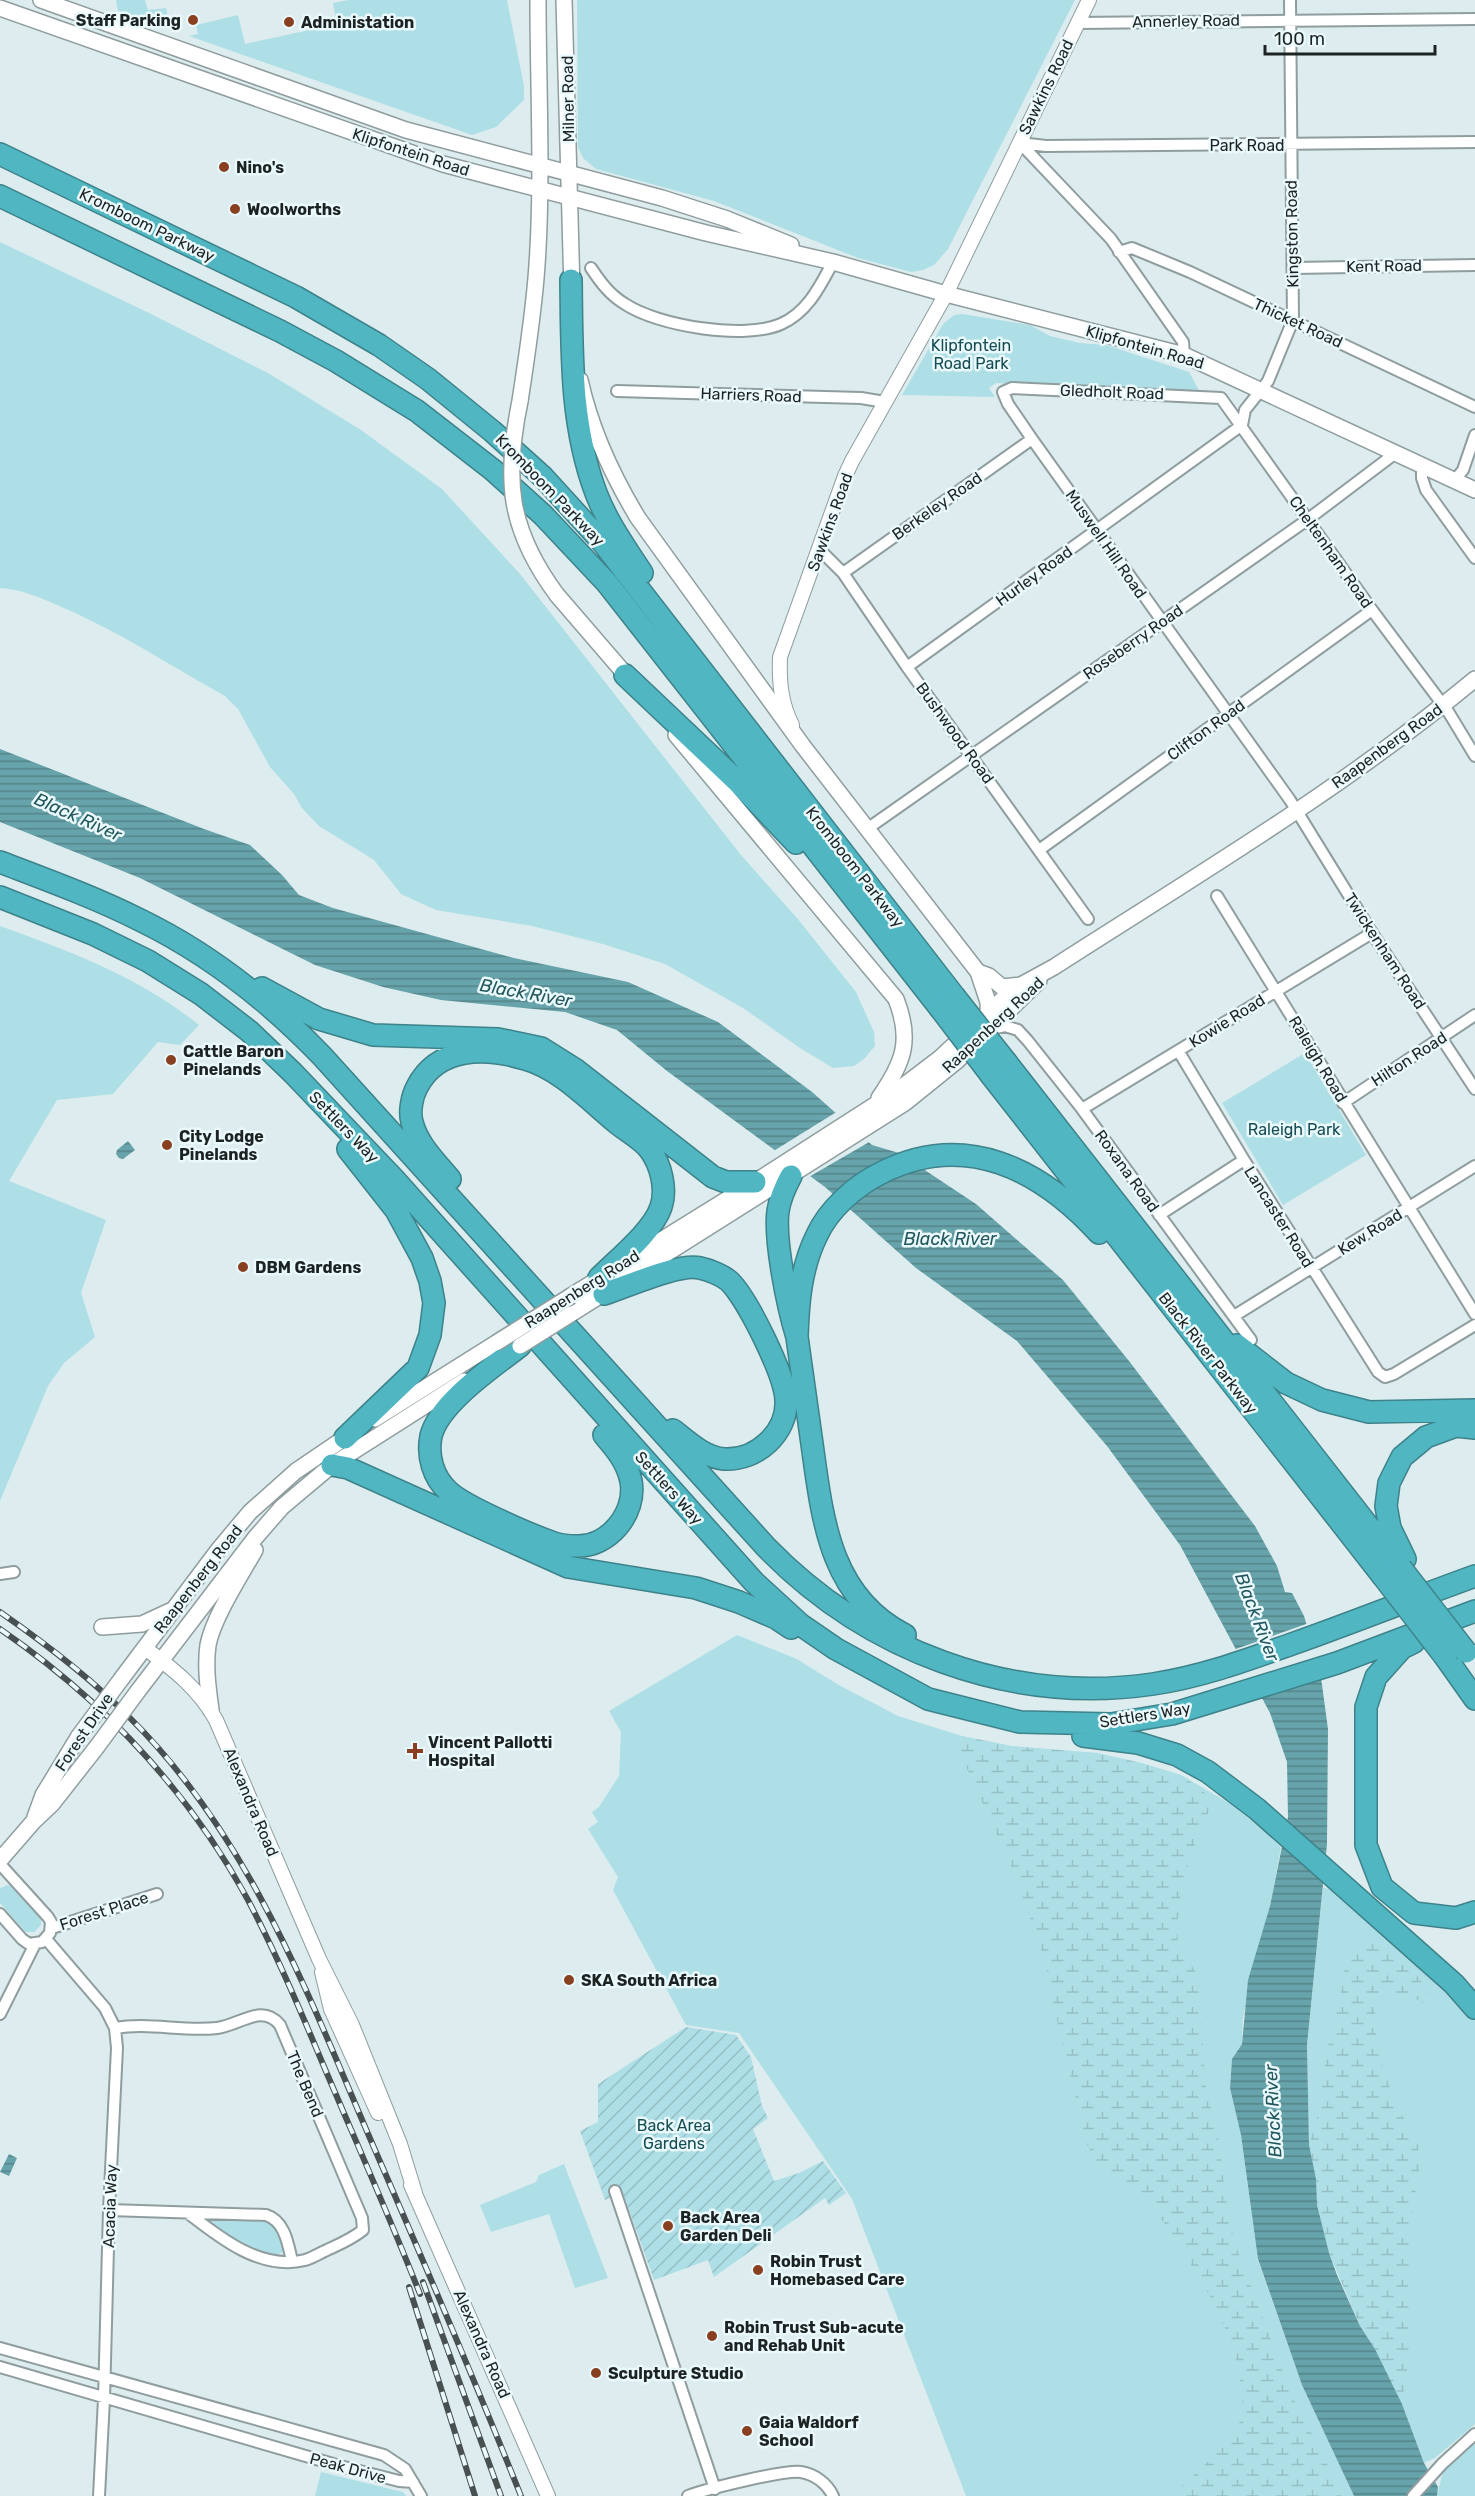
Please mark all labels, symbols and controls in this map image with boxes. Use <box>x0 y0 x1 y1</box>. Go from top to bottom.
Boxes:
place label: Staff Parking <box>76 11 181 30</box>
street label: Annerley Road <box>1132 11 1240 31</box>
marker: Staff Parking <box>186 13 200 27</box>
place label: Administation <box>301 13 414 32</box>
marker: Administation <box>282 15 296 29</box>
scale bar <box>1265 18 1434 56</box>
text: 100 m <box>1274 28 1325 50</box>
street label: Sawkins Road <box>1015 36 1077 138</box>
street label: Milner Road <box>558 55 578 143</box>
street label: Klipfontein Road <box>350 124 472 180</box>
street label: Park Road <box>1210 136 1284 155</box>
place label: Nino's <box>236 158 284 177</box>
marker: Nino's <box>217 160 231 174</box>
street label: Kingston Road <box>1282 180 1302 288</box>
street label: Kromboom Parkway <box>76 184 218 266</box>
place label: Woolworths <box>247 200 341 219</box>
marker: Woolworths <box>228 202 242 216</box>
street label: Kent Road <box>1346 256 1422 276</box>
street label: Thicket Road <box>1250 294 1346 352</box>
street label: Klipfontein Road <box>1084 321 1206 373</box>
park label: Klipfontein Road Park <box>931 336 1011 373</box>
street label: Gledholt Road <box>1060 381 1164 403</box>
street label: Harriers Road <box>700 384 802 406</box>
street label: Kromboom Parkway <box>492 430 608 550</box>
street label: Berkeley Road <box>888 468 986 544</box>
street label: Sawkins Road <box>803 470 857 574</box>
street label: Muswell Hill Road <box>1061 486 1151 602</box>
street label: Cheltenham Road <box>1285 492 1377 612</box>
street label: Hurley Road <box>992 542 1076 610</box>
street label: Roseberry Road <box>1079 600 1187 684</box>
street label: Bushwood Road <box>912 679 998 787</box>
street label: Clifton Road <box>1163 695 1249 765</box>
street label: Raapenberg Road <box>1328 699 1446 793</box>
water label: Black River <box>31 788 126 846</box>
street label: Kromboom Parkway <box>802 803 908 931</box>
street label: Twickenham Road <box>1340 889 1430 1013</box>
street label: Raapenberg Road <box>938 973 1048 1077</box>
water label: Black River <box>478 974 575 1012</box>
street label: Kowie Road <box>1186 990 1268 1052</box>
street label: Raleigh Road <box>1285 1012 1351 1106</box>
street label: Hilton Road <box>1368 1028 1450 1090</box>
place label: Cattle Baron Pinelands <box>183 1042 284 1079</box>
marker: Cattle Baron Pinelands <box>164 1053 178 1067</box>
street label: Settlers Way <box>305 1087 383 1167</box>
park label: Raleigh Park <box>1248 1120 1341 1139</box>
street label: Roxana Road <box>1091 1126 1163 1216</box>
place label: City Lodge Pinelands <box>179 1127 264 1164</box>
marker: City Lodge Pinelands <box>160 1138 174 1152</box>
street label: Lancaster Road <box>1240 1163 1318 1271</box>
street label: Kew Road <box>1334 1205 1406 1259</box>
water label: Black River <box>903 1228 998 1250</box>
street label: Raapenberg Road <box>521 1246 643 1332</box>
place label: DBM Gardens <box>255 1258 361 1277</box>
marker: DBM Gardens <box>236 1260 250 1274</box>
street label: Black River Parkway <box>1155 1288 1261 1418</box>
street label: Settlers Way <box>631 1447 707 1529</box>
street label: Raapenberg Road <box>150 1521 246 1637</box>
water label: Black River <box>1230 1570 1284 1666</box>
street label: Forest Drive <box>51 1689 117 1775</box>
street label: Settlers Way <box>1098 1698 1192 1732</box>
place label: Vincent Pallotti Hospital <box>428 1733 552 1770</box>
marker: Vincent Pallotti Hospital <box>406 1742 424 1760</box>
street label: Alexandra Road <box>219 1745 283 1859</box>
street label: Forest Place <box>57 1888 151 1934</box>
place label: SKA South Africa <box>581 1971 717 1990</box>
marker: SKA South Africa <box>562 1973 576 1987</box>
street label: The Bend <box>282 2048 328 2120</box>
water label: Black River <box>1260 2063 1286 2158</box>
park label: Back Area Gardens <box>637 2116 711 2153</box>
street label: Acacia Way <box>99 2164 121 2248</box>
place label: Back Area Garden Deli <box>680 2208 772 2245</box>
marker: Back Area Garden Deli <box>661 2219 675 2233</box>
place label: Robin Trust Homebased Care <box>770 2252 905 2289</box>
marker: Robin Trust Homebased Care <box>751 2263 765 2277</box>
street label: Alexandra Road <box>450 2287 514 2401</box>
place label: Robin Trust Sub-acute and Rehab Unit <box>724 2318 904 2355</box>
marker: Robin Trust Sub-acute and Rehab Unit <box>705 2329 719 2343</box>
place label: Sculpture Studio <box>608 2364 744 2383</box>
marker: Sculpture Studio <box>589 2366 603 2380</box>
place label: Gaia Waldorf School <box>759 2413 859 2450</box>
marker: Gaia Waldorf School <box>740 2424 754 2438</box>
street label: Peak Drive <box>308 2449 388 2487</box>

